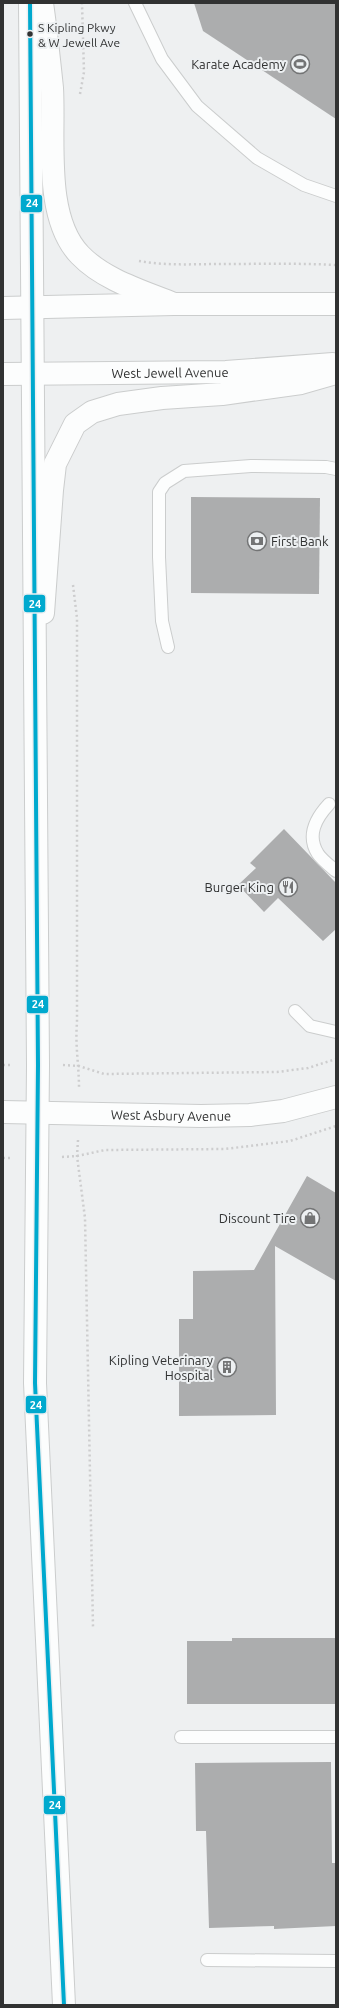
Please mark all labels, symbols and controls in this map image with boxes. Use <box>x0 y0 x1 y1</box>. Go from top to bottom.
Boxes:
place label: S Kipling Pkwy & W Jewell Ave <box>38 21 120 49</box>
marker: S Kipling Pkwy & W Jewell Ave <box>25 29 35 39</box>
sports icon: Karate Academy <box>289 53 311 75</box>
place label: Karate Academy <box>191 57 286 71</box>
line badge: 24 <box>20 194 43 213</box>
text: 24 <box>26 197 38 209</box>
street label: West Jewell Avenue <box>111 365 229 380</box>
bank icon: First Bank <box>246 530 268 552</box>
place label: First Bank <box>271 534 329 548</box>
line badge: 24 <box>23 594 46 613</box>
text: 24 <box>29 598 41 610</box>
restaurant icon: Burger King <box>277 876 299 898</box>
place label: Burger King <box>205 880 274 894</box>
line badge: 24 <box>26 995 49 1014</box>
text: 24 <box>32 998 44 1010</box>
street label: West Asbury Avenue <box>111 1107 231 1123</box>
shop icon: Discount Tire <box>299 1207 321 1229</box>
place label: Discount Tire <box>219 1211 296 1225</box>
place label: Kipling Veterinary Hospital <box>109 1353 214 1382</box>
building icon: Kipling Veterinary Hospital <box>216 1356 238 1378</box>
line badge: 24 <box>25 1395 47 1414</box>
text: 24 <box>30 1399 42 1411</box>
line badge: 24 <box>43 1795 66 1815</box>
text: 24 <box>49 1799 61 1811</box>

